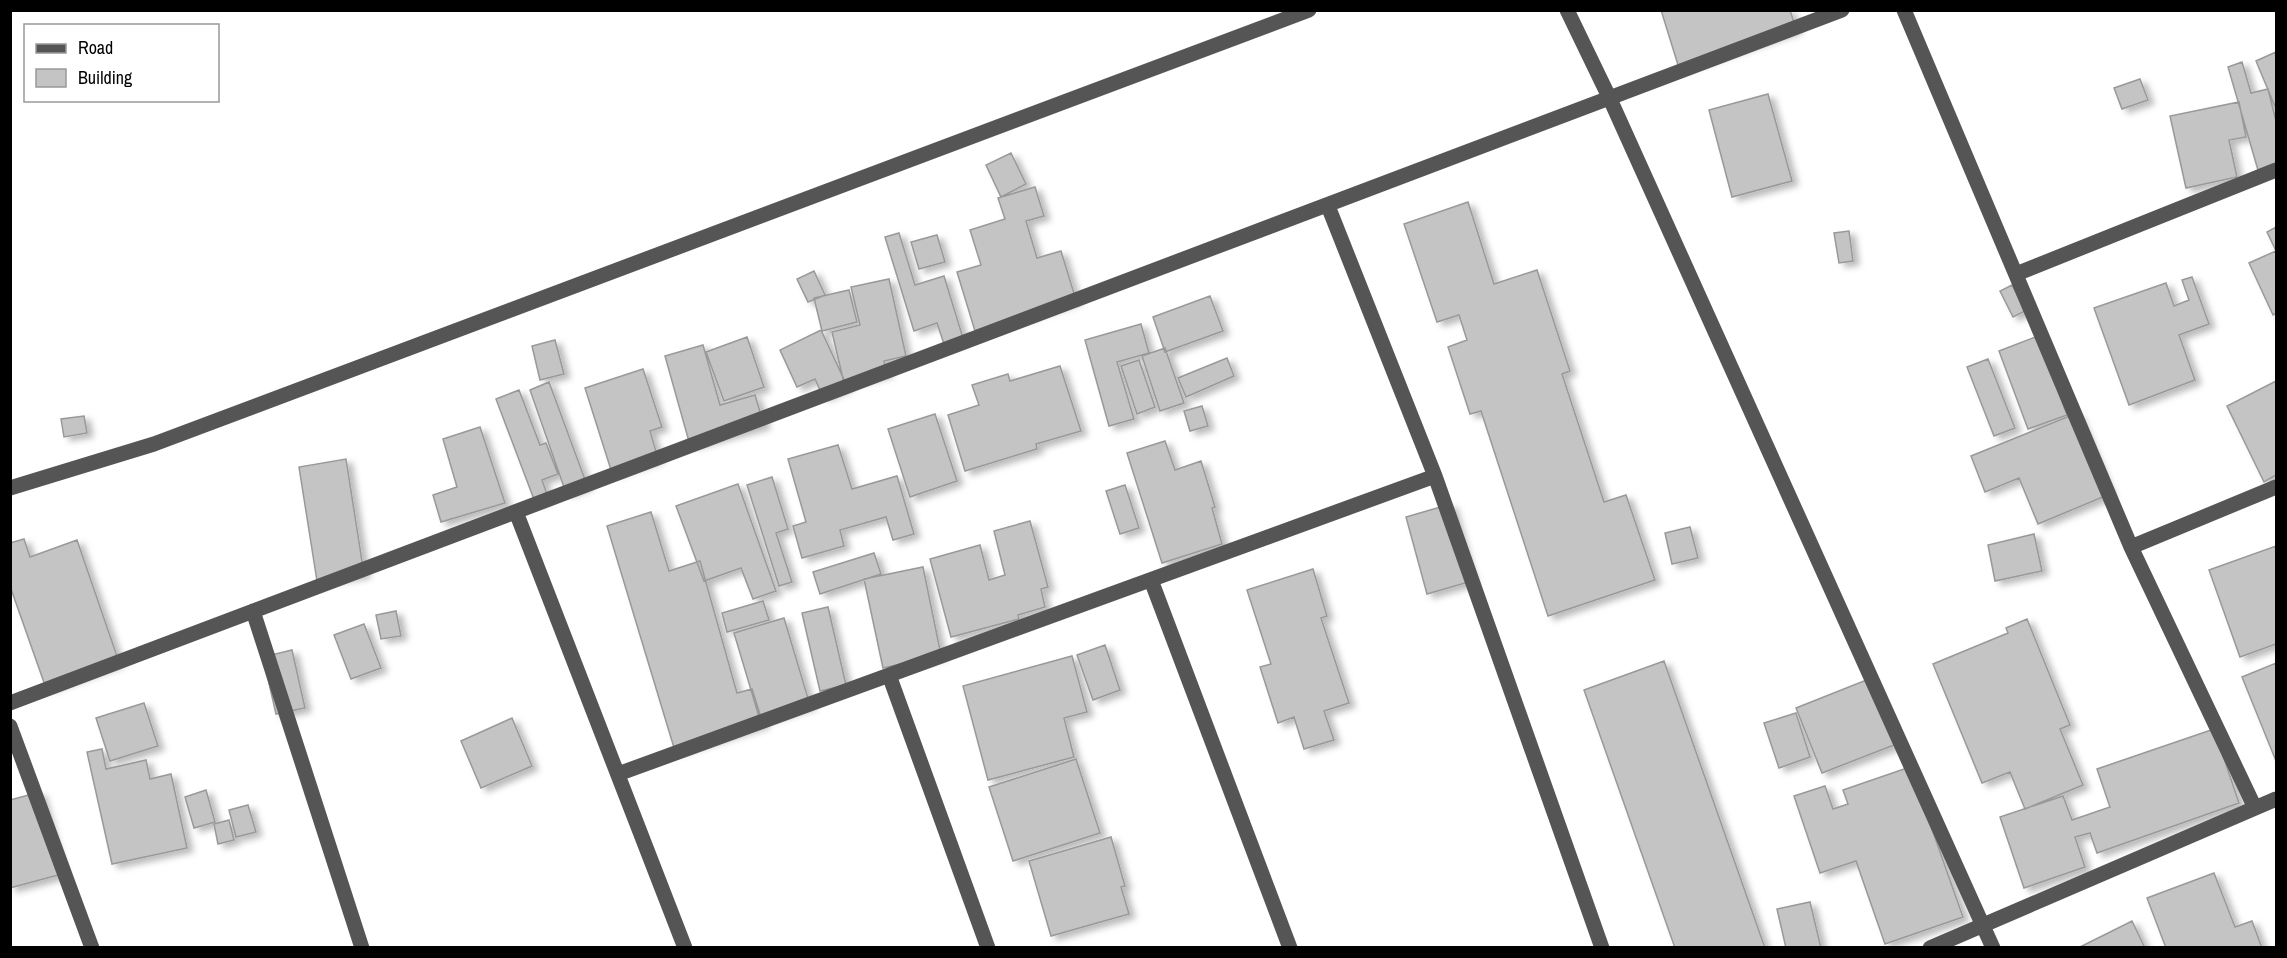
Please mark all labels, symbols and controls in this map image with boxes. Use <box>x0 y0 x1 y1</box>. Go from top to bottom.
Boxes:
legend <box>24 24 219 102</box>
text: Road <box>78 35 113 60</box>
text: Building <box>78 65 133 90</box>

